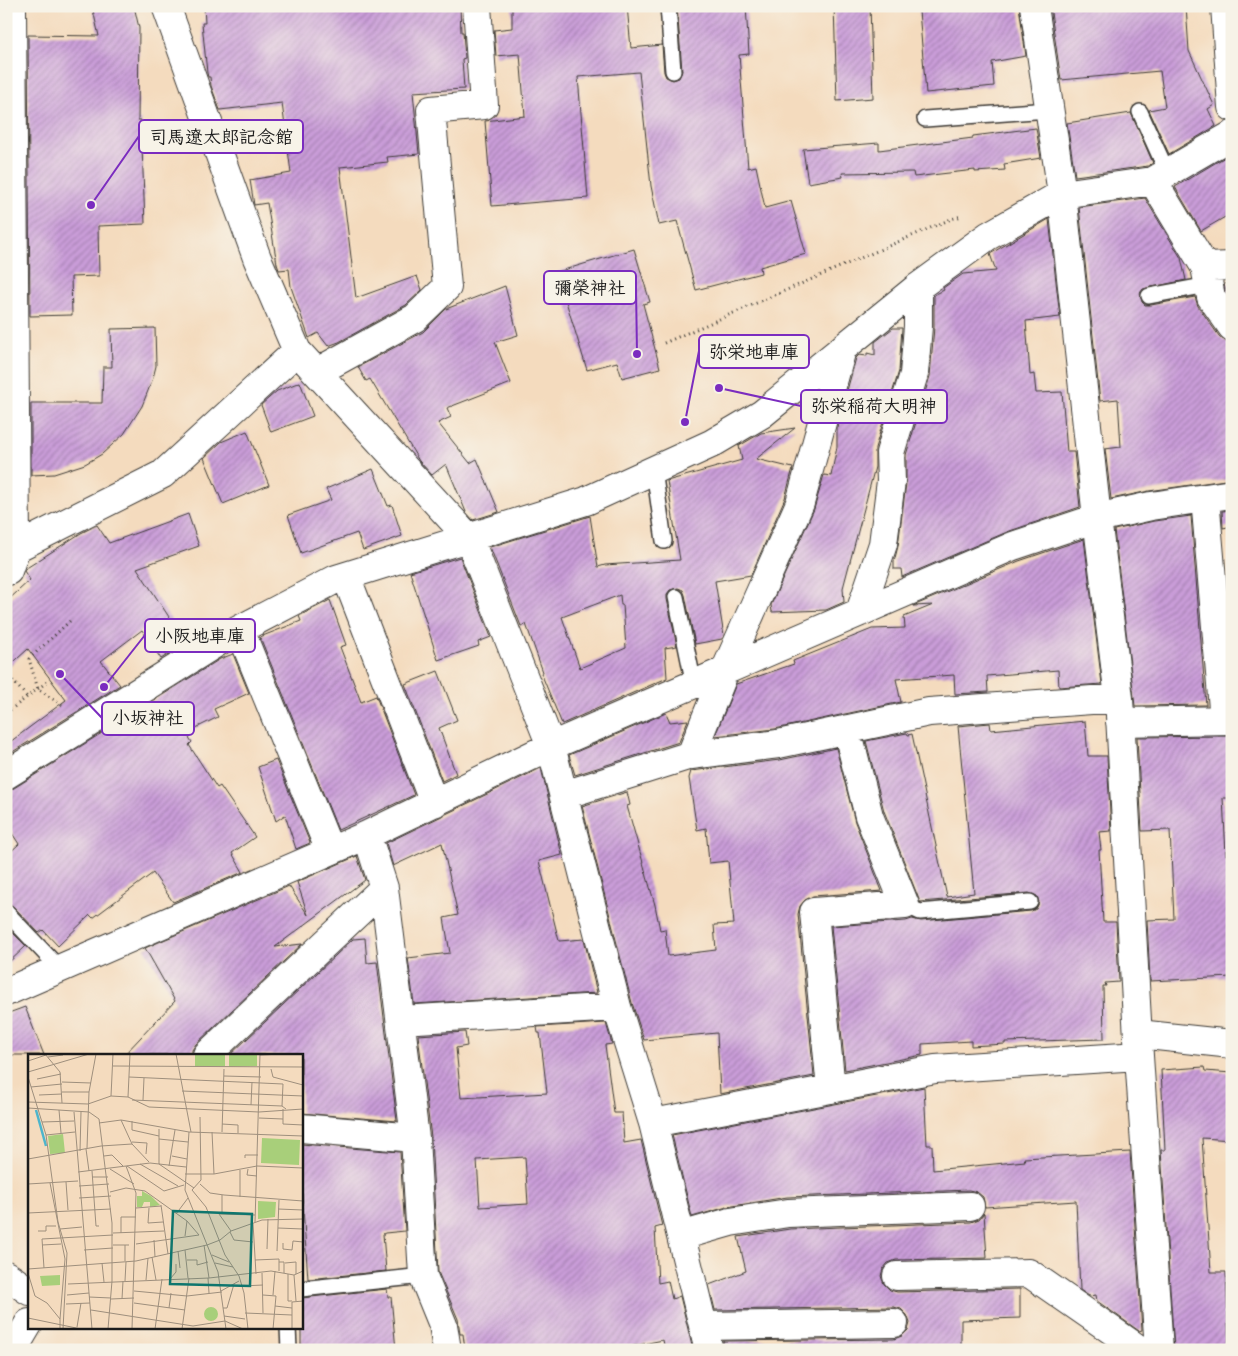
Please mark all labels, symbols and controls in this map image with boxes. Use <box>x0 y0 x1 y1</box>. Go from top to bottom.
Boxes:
callout: 司馬遼太郎記念館 <box>139 120 303 153</box>
text: 司馬遼太郎記念館 <box>149 126 293 152</box>
callout: 彌榮神社 <box>544 271 636 304</box>
text: 彌榮神社 <box>554 277 626 303</box>
callout: 弥栄地車庫 <box>699 335 809 368</box>
text: 弥栄地車庫 <box>709 341 799 367</box>
callout: 弥栄稲荷大明神 <box>801 390 947 423</box>
text: 弥栄稲荷大明神 <box>811 395 937 421</box>
callout: 小阪地車庫 <box>145 619 255 652</box>
text: 小阪地車庫 <box>155 625 245 651</box>
callout: 小坂神社 <box>102 702 194 735</box>
text: 小坂神社 <box>112 707 184 733</box>
inset map <box>28 1054 302 1328</box>

